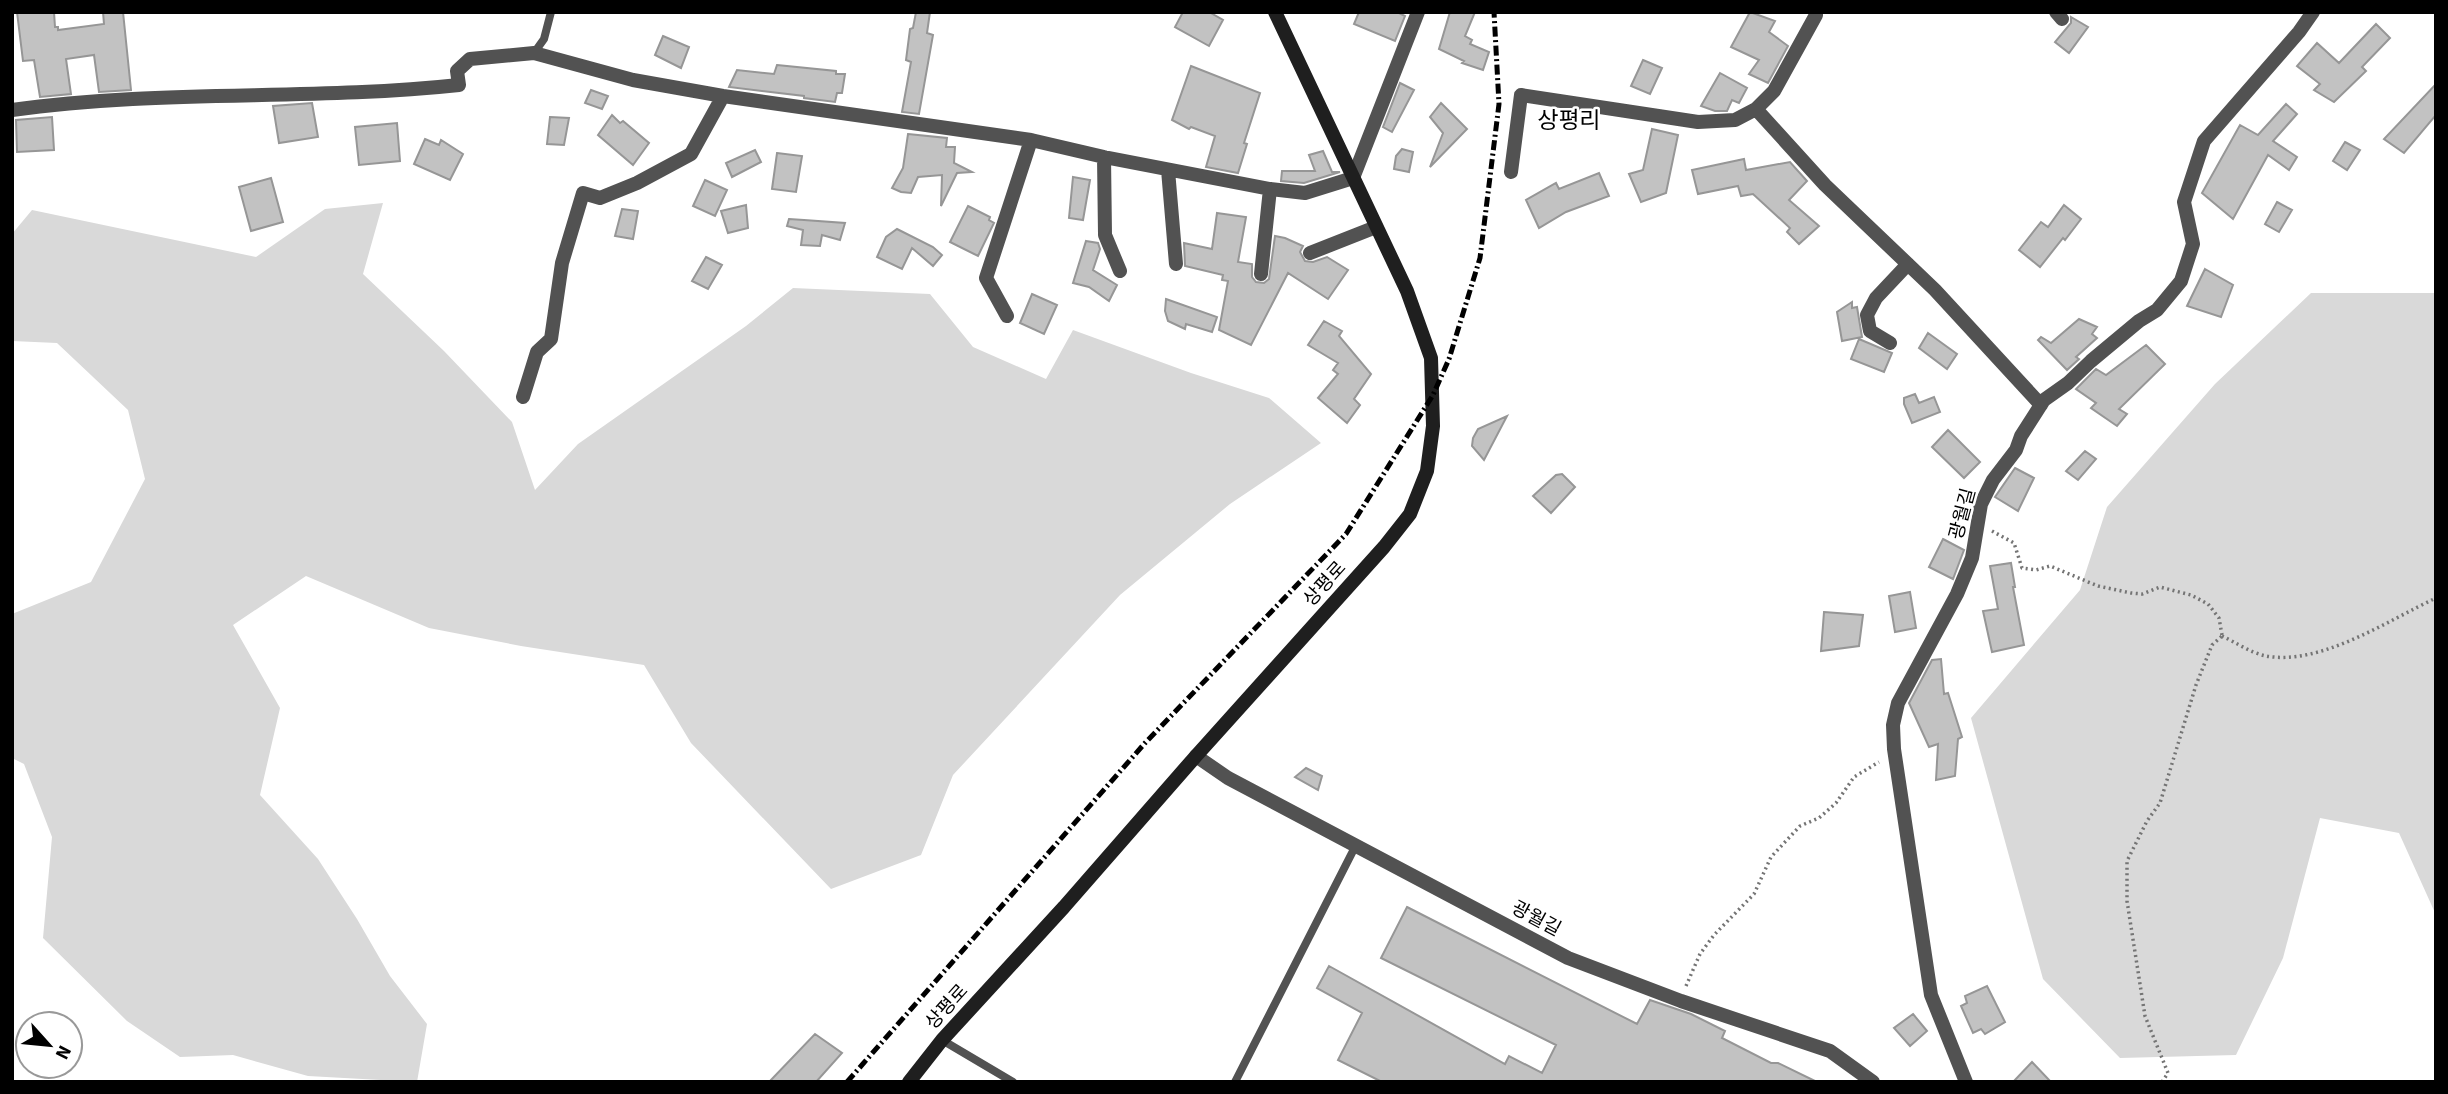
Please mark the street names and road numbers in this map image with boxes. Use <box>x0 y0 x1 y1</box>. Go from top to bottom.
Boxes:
street label: 광월길 <box>1943 485 1983 543</box>
street label: 상평로 <box>1297 555 1353 613</box>
street label: 광월길 <box>1507 895 1565 943</box>
street label: 상평로 <box>919 978 975 1036</box>

